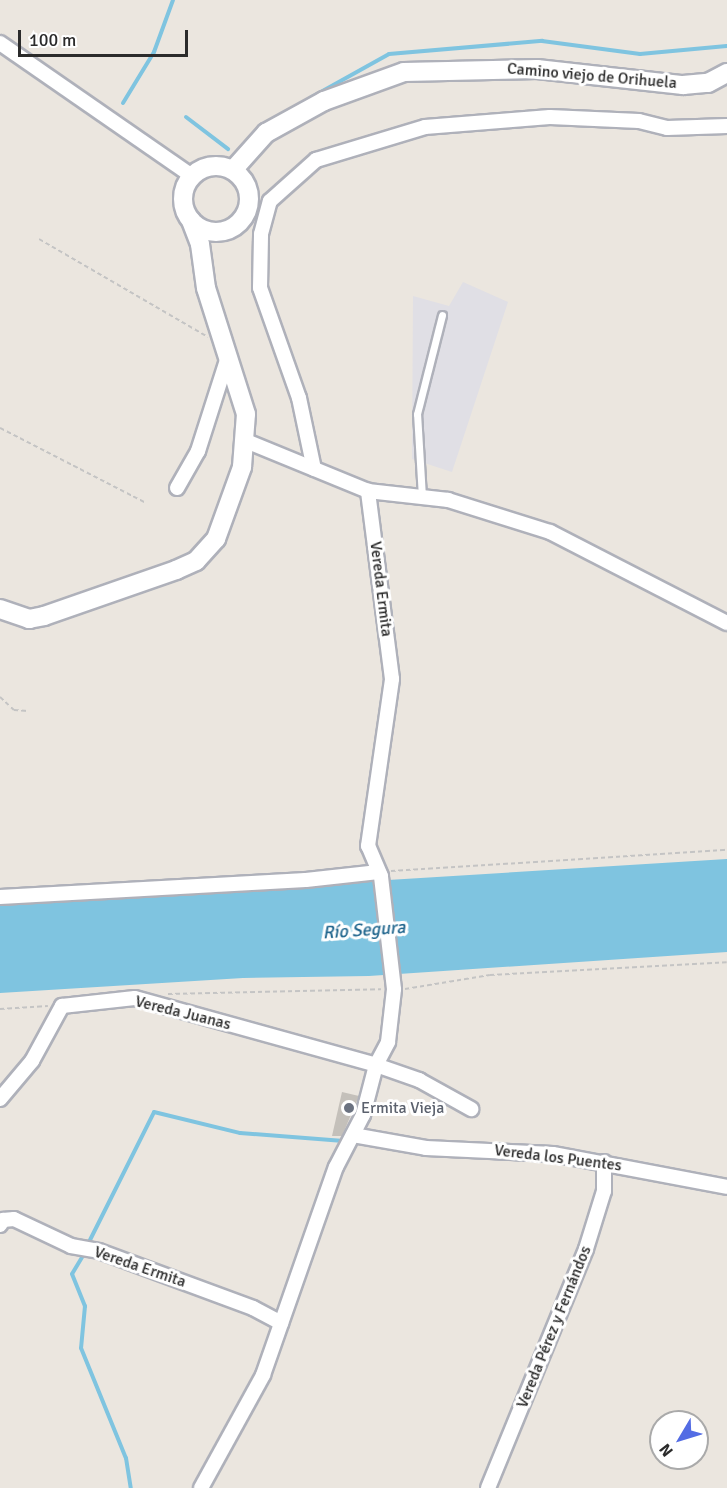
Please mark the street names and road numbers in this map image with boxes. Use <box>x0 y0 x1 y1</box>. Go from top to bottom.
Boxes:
street label: Camino viejo de Orihuela <box>506 59 678 93</box>
street label: Vereda Ermita <box>366 540 396 638</box>
street label: Vereda Juanas <box>133 992 233 1034</box>
street label: Vereda los Puentes <box>493 1141 623 1175</box>
street label: Vereda Ermita <box>92 1242 188 1292</box>
street label: Vereda Pérez y Fernándos <box>513 1243 595 1411</box>

